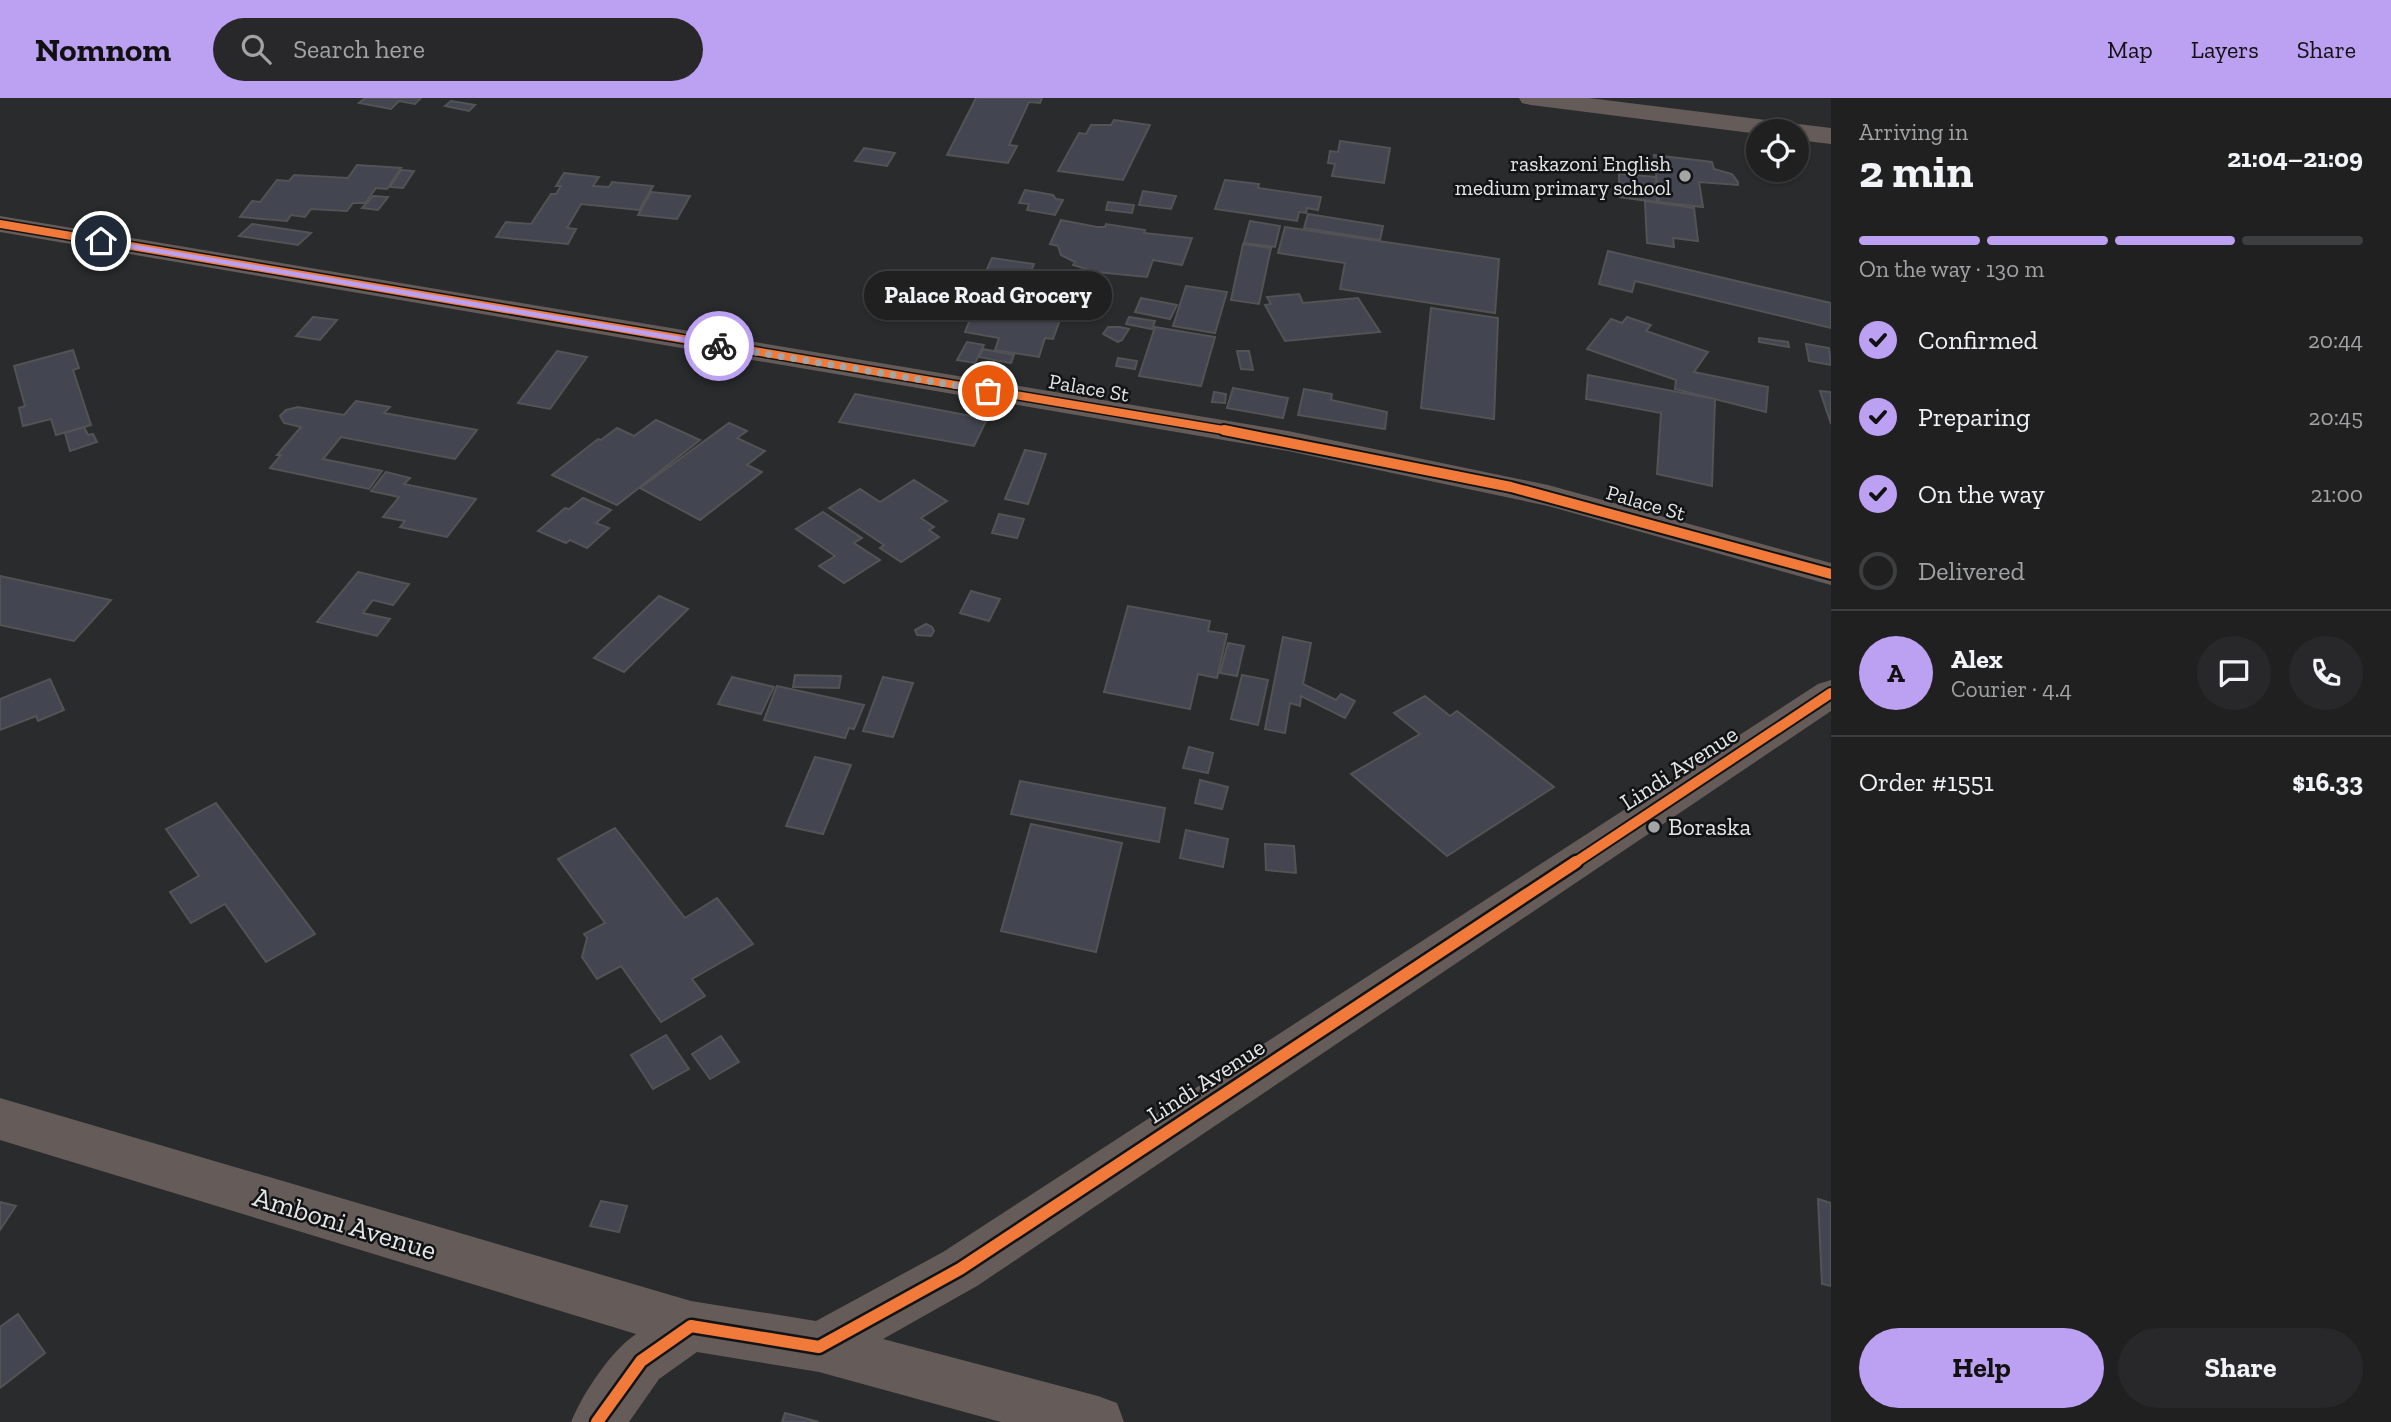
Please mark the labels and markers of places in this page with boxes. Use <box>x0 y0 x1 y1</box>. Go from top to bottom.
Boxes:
place label: raskazoni English medium primary school <box>1455 151 1671 200</box>
marker: raskazoni English medium primary school <box>1677 168 1693 184</box>
pin <box>71 211 131 271</box>
callout: Palace Road Grocery <box>864 272 1112 321</box>
pin <box>958 361 1018 421</box>
place label: Boraska <box>1668 812 1751 841</box>
marker: Boraska <box>1646 819 1662 835</box>

